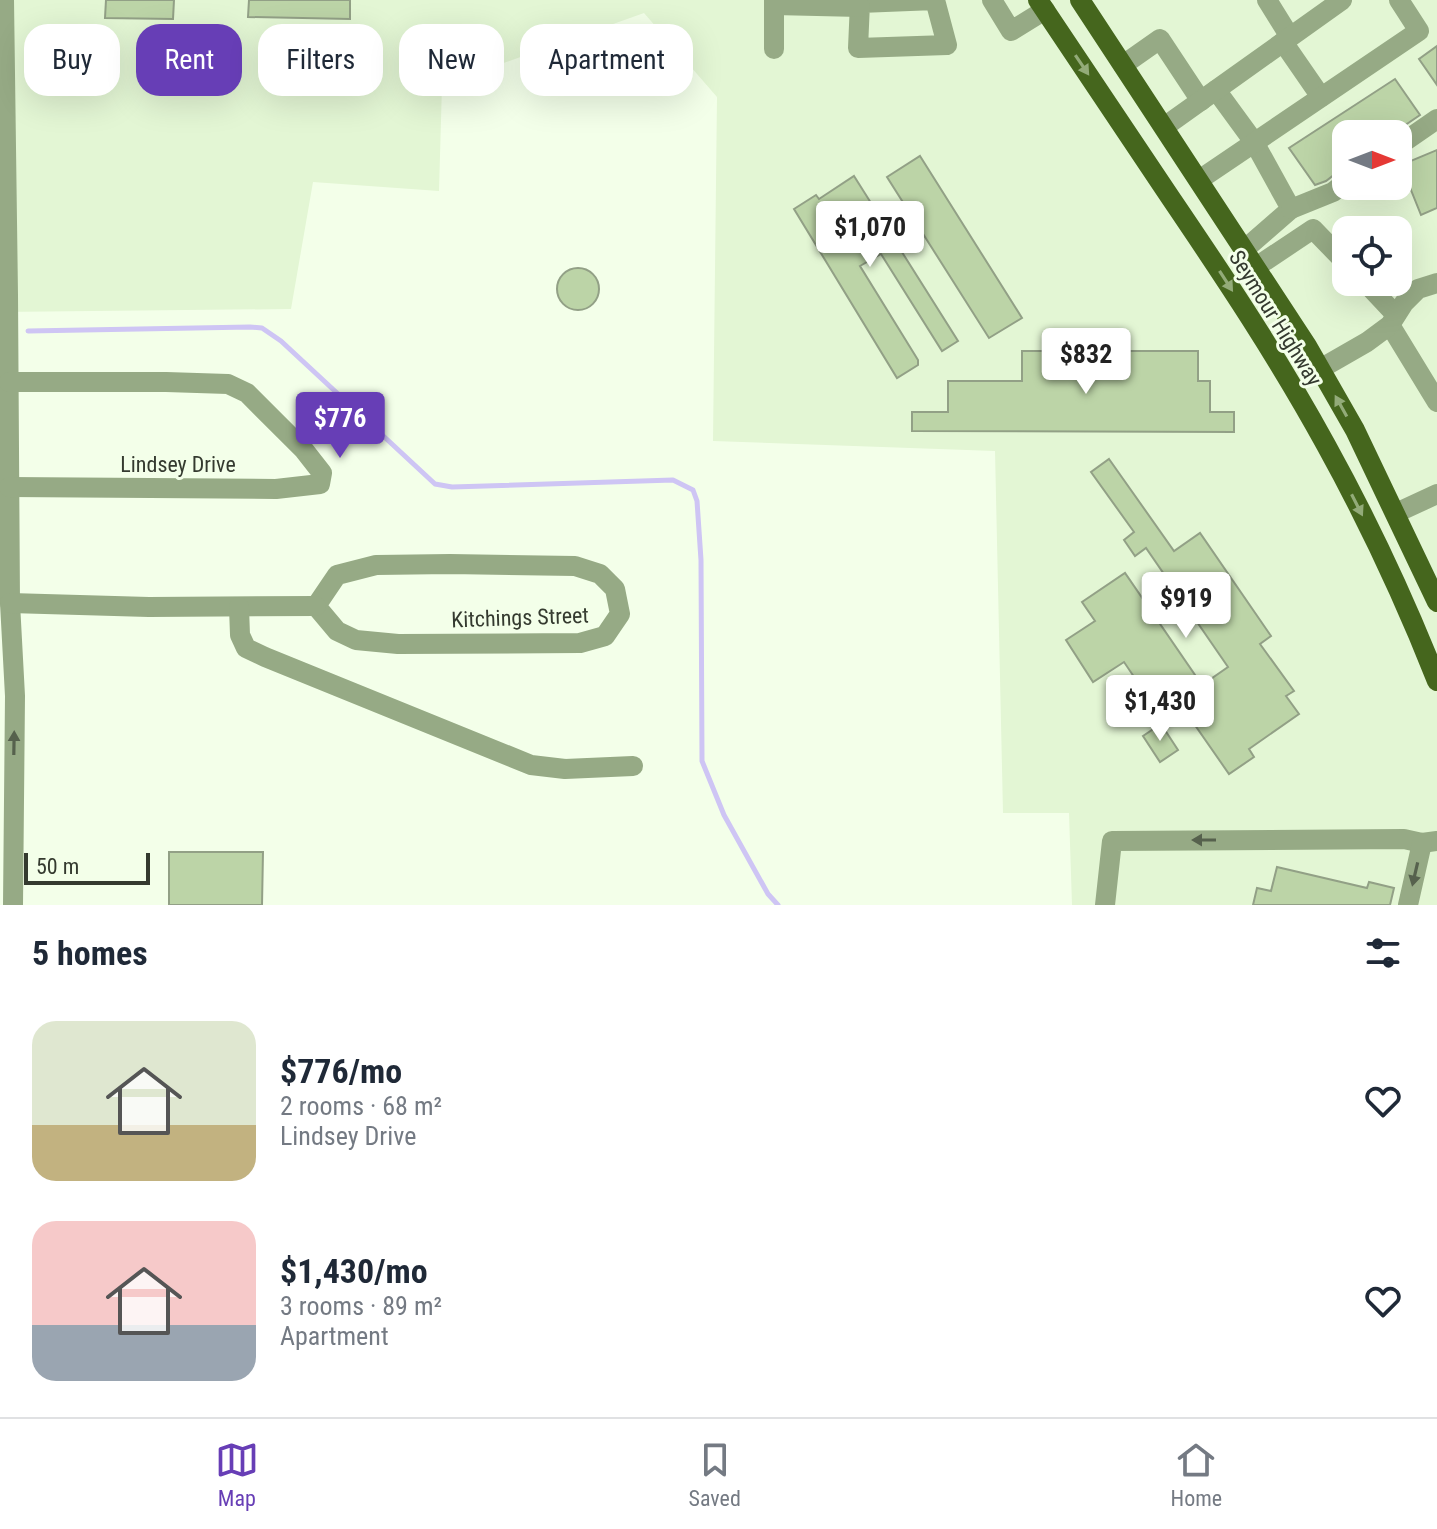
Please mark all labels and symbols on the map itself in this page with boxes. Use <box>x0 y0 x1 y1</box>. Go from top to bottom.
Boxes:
one-way arrow <box>1074 54 1089 75</box>
north arrow <box>1332 120 1412 200</box>
pin: $1,070 <box>805 201 935 269</box>
street label: Seymour Highway <box>1224 246 1327 391</box>
one-way arrow <box>1218 270 1232 292</box>
pin: $832 <box>1039 328 1133 396</box>
pin: $776 <box>293 392 387 460</box>
one-way arrow <box>1334 395 1348 417</box>
street label: Lindsey Drive <box>120 452 236 477</box>
one-way arrow <box>1350 494 1364 517</box>
pin: $919 <box>1139 572 1233 640</box>
street label: Kitchings Street <box>451 603 589 632</box>
pin: $1,430 <box>1095 675 1225 743</box>
one-way arrow <box>8 730 20 755</box>
one-way arrow <box>1191 834 1216 846</box>
scale bar <box>24 849 150 885</box>
one-way arrow <box>1408 862 1421 887</box>

